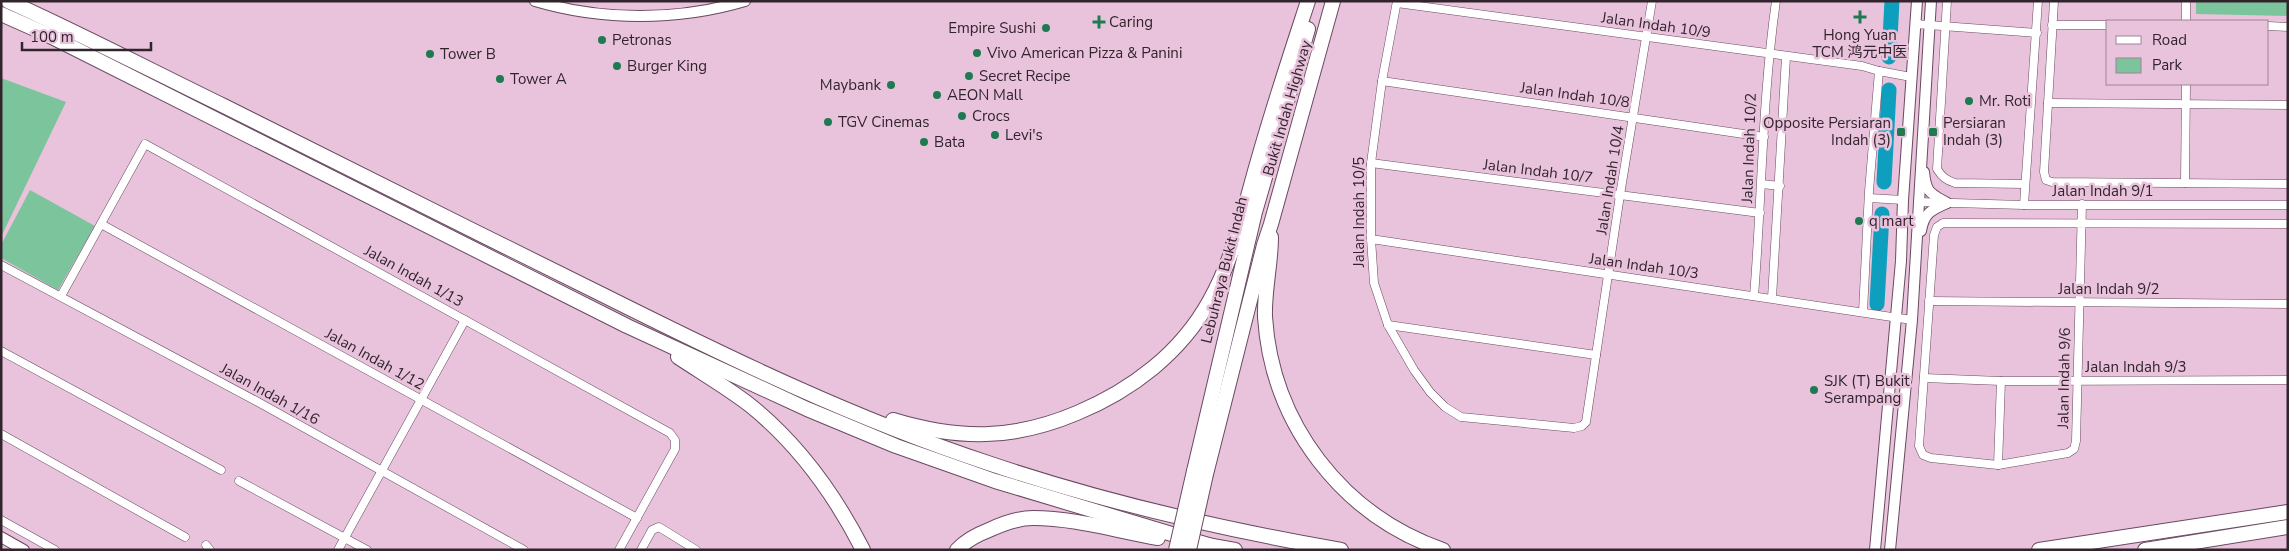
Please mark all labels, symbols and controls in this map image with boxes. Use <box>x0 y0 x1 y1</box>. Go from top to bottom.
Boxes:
street label: Jalan Indah 10/9 <box>1599 7 1712 43</box>
marker: Hong Yuan TCM 鸿元中医 <box>1853 10 1867 24</box>
place label: Caring <box>1109 12 1153 32</box>
marker: Caring <box>1093 16 1105 28</box>
place label: Empire Sushi <box>948 18 1036 38</box>
scale bar <box>22 20 151 52</box>
legend <box>2106 20 2269 85</box>
marker: Empire Sushi <box>1040 22 1052 34</box>
place label: Hong Yuan TCM 鸿元中医 <box>1812 25 1908 62</box>
text: 100 m <box>30 27 74 47</box>
place label: Petronas <box>612 30 672 50</box>
text: Road <box>2152 30 2187 50</box>
marker: Petronas <box>596 34 608 46</box>
street label: Bukit Indah Highway <box>1258 38 1316 178</box>
place label: Vivo American Pizza & Panini <box>986 43 1182 63</box>
place label: Tower B <box>440 44 496 64</box>
marker: Vivo American Pizza & Panini <box>971 47 983 59</box>
marker: Tower B <box>424 48 436 60</box>
text: Park <box>2152 55 2182 75</box>
place label: Burger King <box>627 56 707 76</box>
marker: Burger King <box>611 60 623 72</box>
place label: Secret Recipe <box>979 66 1071 86</box>
place label: Tower A <box>510 69 567 89</box>
marker: Secret Recipe <box>963 70 975 82</box>
marker: Tower A <box>494 73 506 85</box>
place label: Maybank <box>820 75 881 95</box>
street label: Jalan Indah 10/8 <box>1518 77 1631 113</box>
marker: Maybank <box>885 79 897 91</box>
place label: AEON Mall <box>947 85 1023 105</box>
marker: AEON Mall <box>931 89 943 101</box>
place label: Mr. Roti <box>1979 91 2031 111</box>
street label: Jalan Indah 10/2 <box>1737 93 1761 204</box>
marker: Mr. Roti <box>1963 95 1975 107</box>
place label: Crocs <box>972 106 1010 126</box>
marker: Crocs <box>956 110 968 122</box>
place label: TGV Cinemas <box>838 112 929 132</box>
place label: Opposite Persiaran Indah (3) <box>1763 113 1891 150</box>
place label: Persiaran Indah (3) <box>1943 113 2006 150</box>
marker: TGV Cinemas <box>822 116 834 128</box>
street label: Jalan Indah 10/4 <box>1591 124 1629 237</box>
place label: Levi's <box>1005 125 1043 145</box>
marker: Opposite Persiaran Indah (3) <box>1895 126 1907 138</box>
marker: Persiaran Indah (3) <box>1927 126 1939 138</box>
marker: Levi's <box>989 129 1001 141</box>
place label: Bata <box>934 132 965 152</box>
marker: Bata <box>918 136 930 148</box>
street label: Jalan Indah 10/7 <box>1481 154 1594 188</box>
street label: Jalan Indah 10/5 <box>1349 157 1369 268</box>
street label: Jalan Indah 9/1 <box>2051 181 2154 201</box>
street label: Lebuhraya Bukit Indah <box>1196 195 1252 345</box>
place label: q mart <box>1869 211 1914 231</box>
marker: q mart <box>1853 215 1865 227</box>
street label: Jalan Indah 1/13 <box>360 240 467 311</box>
street label: Jalan Indah 10/3 <box>1587 248 1700 284</box>
street label: Jalan Indah 9/2 <box>2057 279 2160 299</box>
street label: Jalan Indah 1/12 <box>321 323 428 394</box>
street label: Jalan Indah 9/6 <box>2053 327 2075 430</box>
street label: Jalan Indah 9/3 <box>2084 357 2187 377</box>
street label: Jalan Indah 1/16 <box>216 358 323 429</box>
place label: SJK (T) Bukit Serampang <box>1824 371 1910 408</box>
marker: SJK (T) Bukit Serampang <box>1808 384 1820 396</box>

